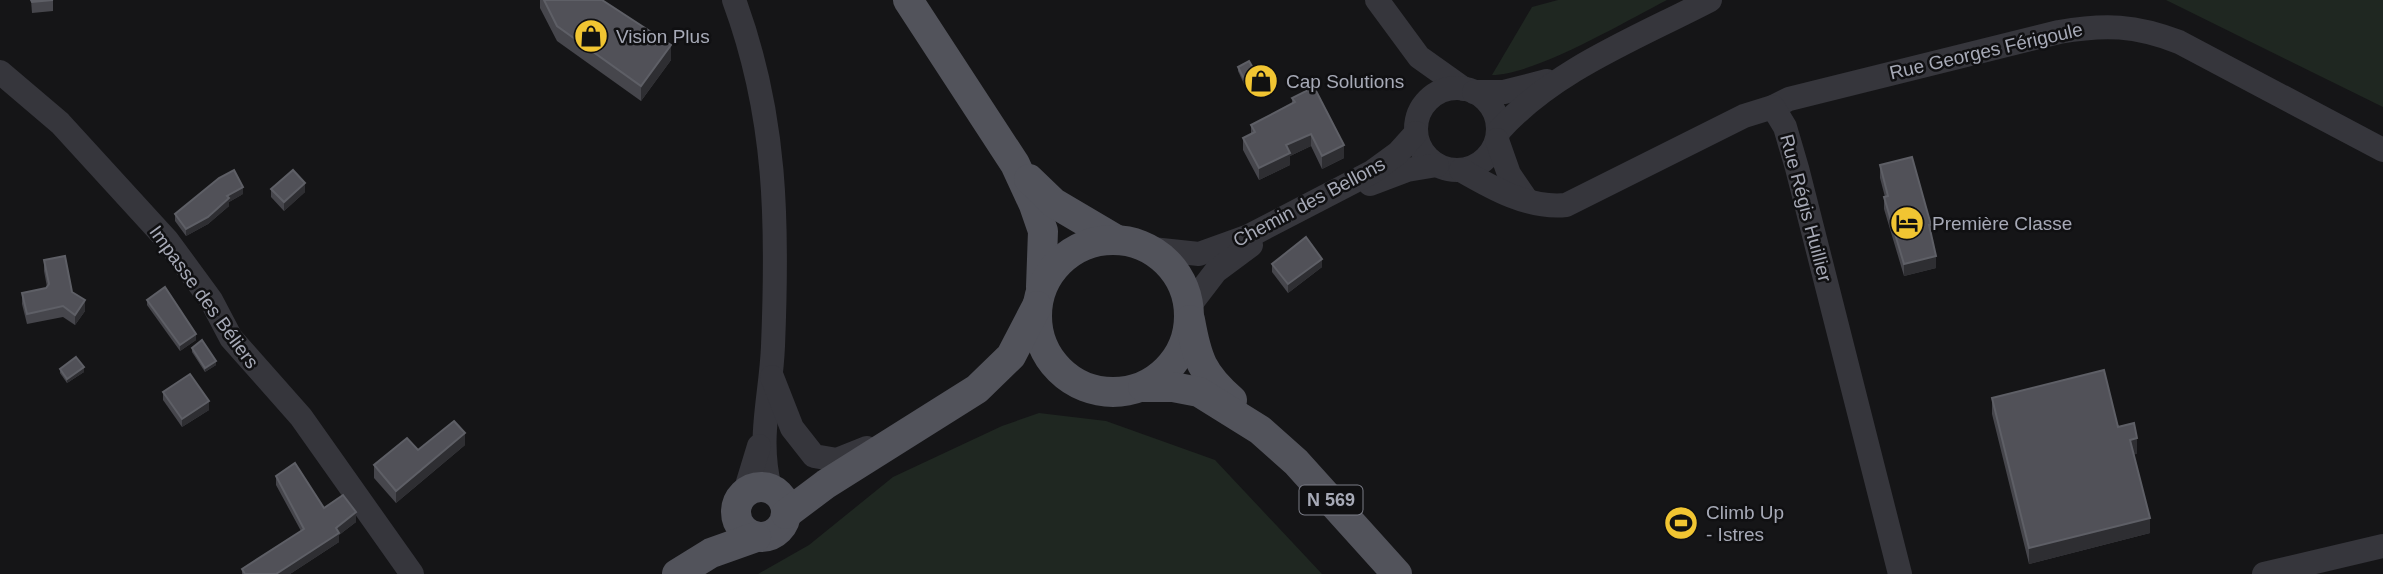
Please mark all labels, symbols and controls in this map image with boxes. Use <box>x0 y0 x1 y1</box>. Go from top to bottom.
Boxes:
shop icon: Vision Plus <box>572 17 610 55</box>
street label: Rue Georges Férigoule <box>1887 19 2085 83</box>
place label: Vision Plus <box>616 26 710 47</box>
shop icon: Cap Solutions <box>1242 62 1280 100</box>
place label: Cap Solutions <box>1286 71 1404 92</box>
street label: Rue Régis Huillier <box>1776 132 1836 285</box>
street label: Chemin des Bellons <box>1229 153 1389 251</box>
hotel icon: Première Classe <box>1888 204 1926 242</box>
place label: Première Classe <box>1932 213 2072 234</box>
street label: Impasse des Béliers <box>145 222 263 372</box>
road number: N 569 <box>1300 486 1362 514</box>
place label: Climb Up - Istres <box>1706 502 1784 545</box>
sports icon: Climb Up - Istres <box>1662 504 1700 542</box>

